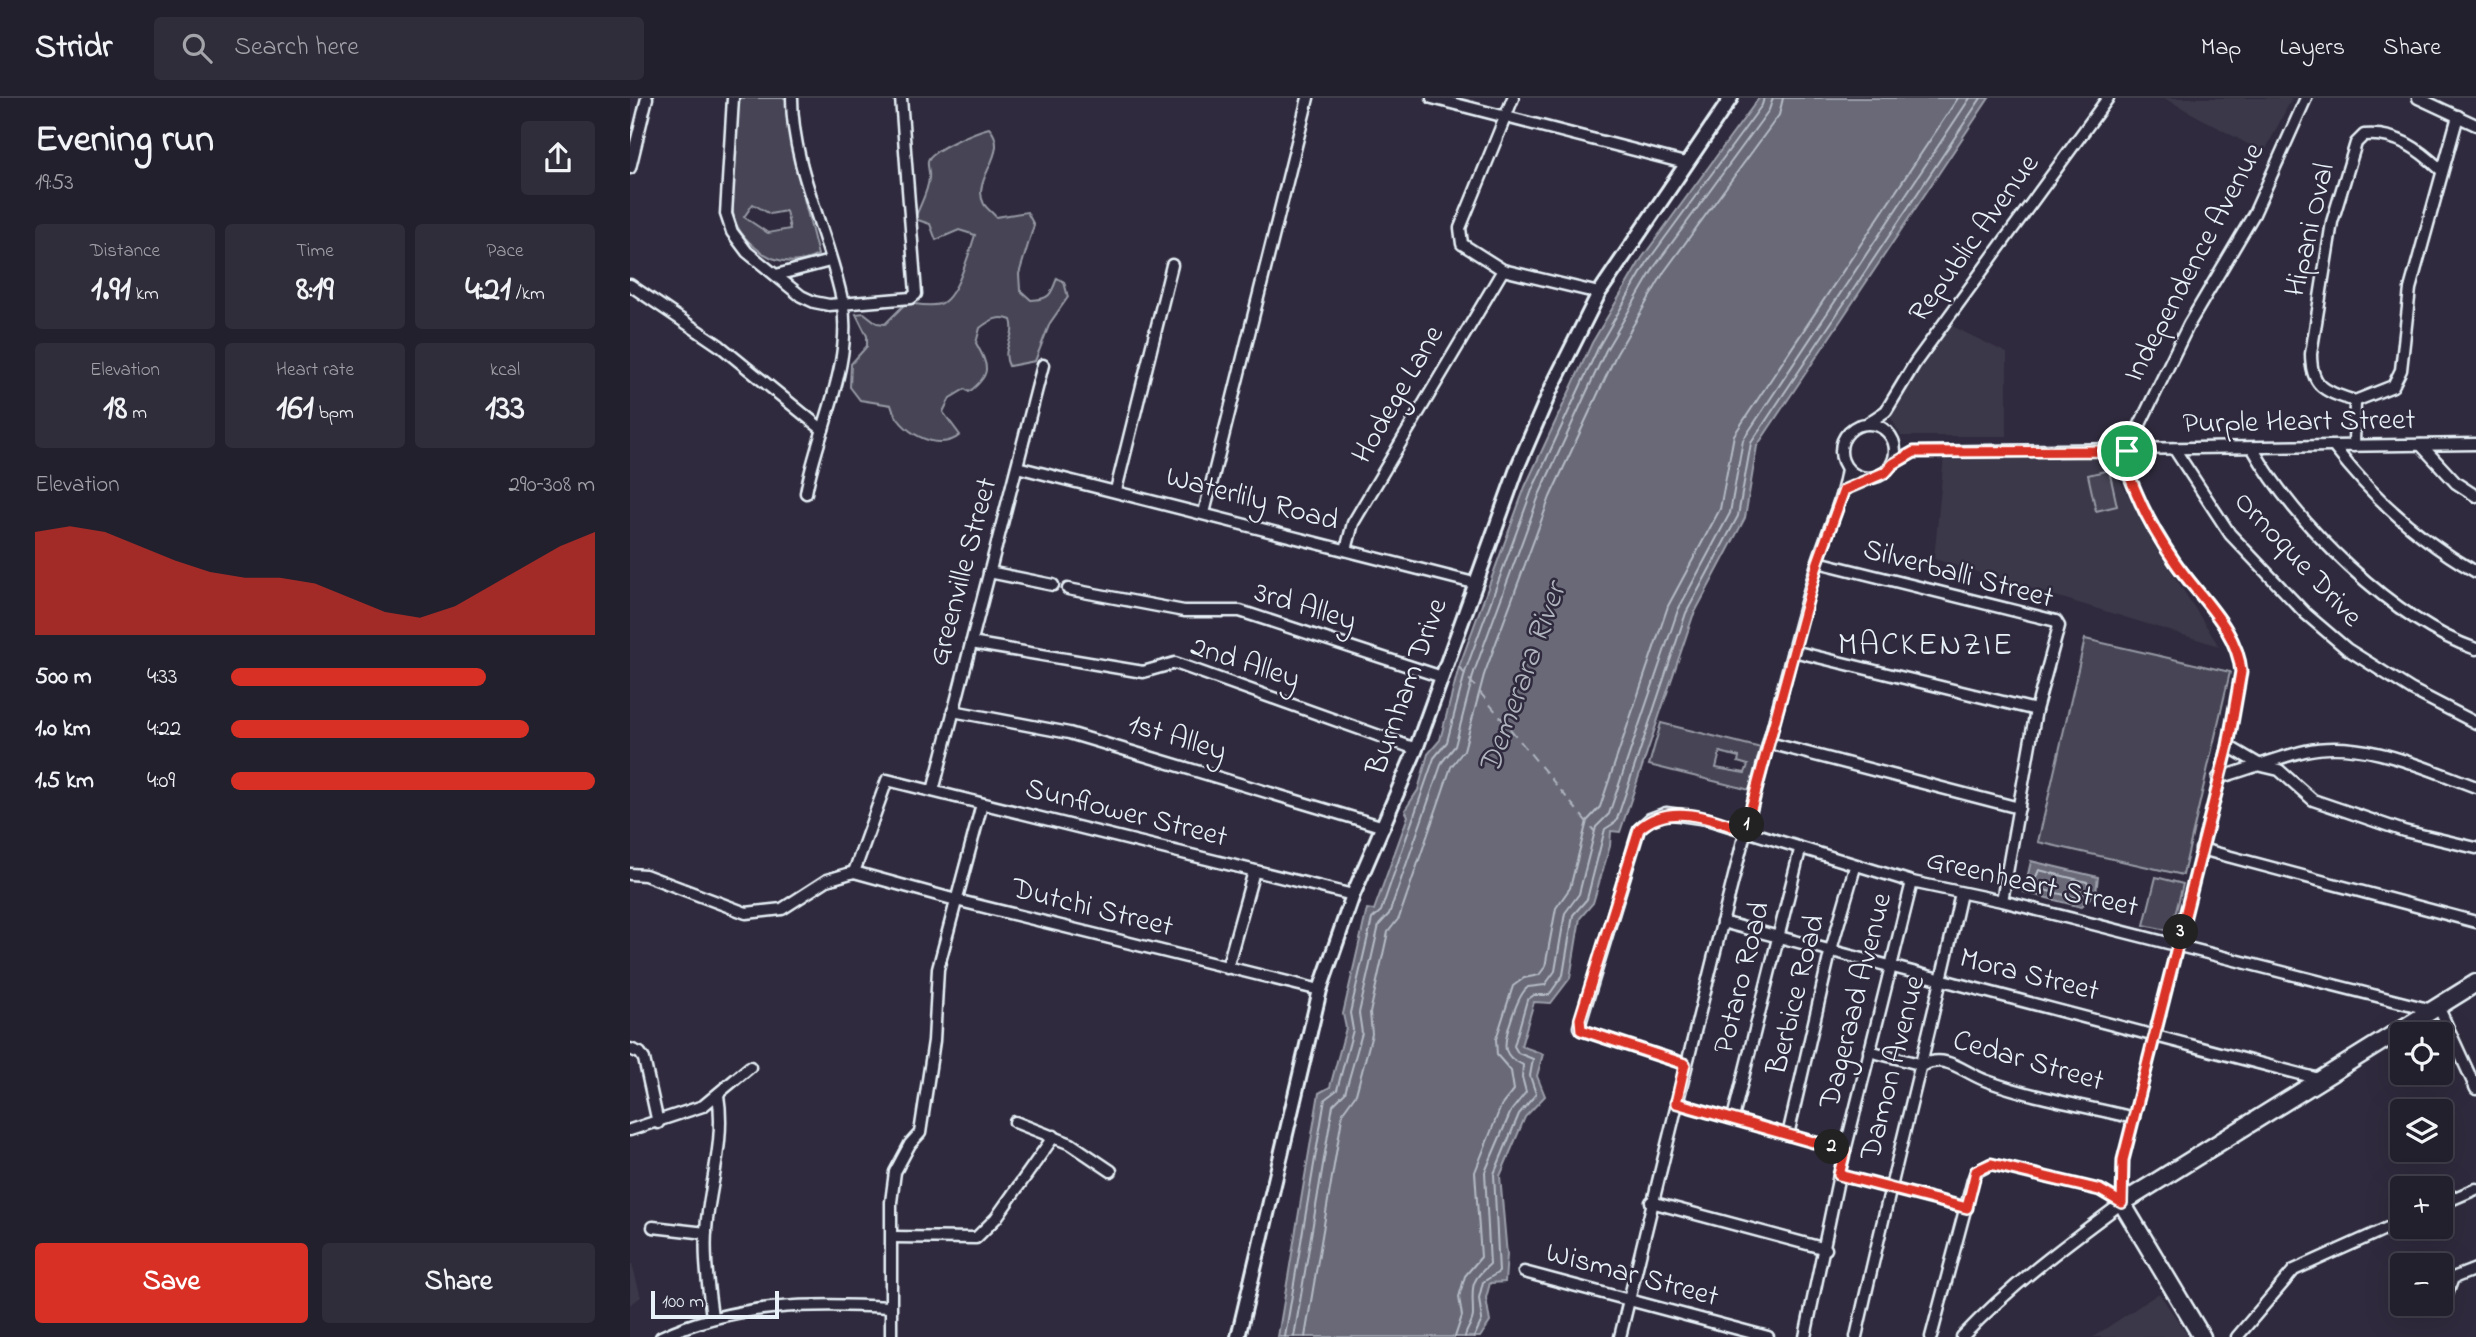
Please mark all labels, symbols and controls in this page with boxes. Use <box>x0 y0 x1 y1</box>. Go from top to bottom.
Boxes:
search box <box>154 17 644 80</box>
text: Stridr <box>35 24 112 72</box>
icon: search <box>178 29 216 67</box>
text: Search here <box>234 29 359 67</box>
text: Map <box>2201 31 2241 66</box>
text: Layers <box>2279 31 2345 66</box>
text: Share <box>2383 31 2441 66</box>
text: Evening run <box>35 113 214 169</box>
button: share <box>521 121 595 195</box>
street label: Independence Avenue <box>2113 135 2277 391</box>
street label: Republic Avenue <box>1899 145 2052 333</box>
street label: Hipani Oval <box>2274 159 2348 301</box>
text: 19:53 <box>35 167 74 200</box>
text: Distance <box>90 238 160 265</box>
text: Time <box>296 238 334 265</box>
text: Pace <box>486 238 524 265</box>
text: 1.91 <box>91 265 131 316</box>
text: 8:19 <box>296 265 334 316</box>
text: 4:21 <box>465 265 511 316</box>
text: km <box>131 281 159 308</box>
text: /km <box>511 281 545 308</box>
street label: Hodege Lane <box>1342 317 1457 472</box>
text: Elevation <box>90 357 160 384</box>
text: Heart rate <box>276 357 354 384</box>
text: kcal <box>490 357 520 384</box>
text: 18 <box>103 384 127 435</box>
text: 161 <box>276 384 314 435</box>
text: 133 <box>485 384 525 435</box>
street label: Purple Heart Street <box>2182 399 2416 447</box>
text: m <box>127 400 147 427</box>
text: bpm <box>314 400 354 427</box>
pin <box>2097 421 2157 481</box>
icon: arrive <box>2108 432 2146 470</box>
street label: Waterlily Road <box>1161 456 1343 544</box>
text: Elevation <box>35 469 120 502</box>
text: 290–308 m <box>508 469 595 502</box>
street label: Greenville Street <box>918 473 1010 671</box>
street label: Ornoque Drive <box>2222 482 2372 639</box>
street label: Silverballi Street <box>1858 528 2058 622</box>
street label: 3rd Alley <box>1248 572 1362 644</box>
water label: Demerara River <box>1468 573 1582 781</box>
street label: Burnham Drive <box>1355 592 1461 782</box>
district label: MACKENZIE <box>1838 623 2014 670</box>
street label: 2nd Alley <box>1185 626 1305 702</box>
text: 500 m <box>35 661 92 694</box>
text: 4:33 <box>147 661 177 694</box>
street label: 1st Alley <box>1122 703 1232 775</box>
text: 1.0 km <box>35 713 91 746</box>
text: 4:22 <box>147 713 181 746</box>
text: 1.5 km <box>35 765 94 798</box>
text: 4:09 <box>147 765 175 798</box>
street label: Sunflower Street <box>1020 768 1232 860</box>
pin: 1 <box>1730 808 1764 842</box>
text: 1 <box>1743 811 1750 838</box>
street label: Greenheart Street <box>1922 839 2142 931</box>
street label: Dutchi Street <box>1006 867 1177 950</box>
street label: Dageraad Avenue <box>1809 888 1905 1114</box>
street label: Potaro Road <box>1703 897 1783 1059</box>
street label: Berbice Road <box>1756 910 1838 1081</box>
pin: 3 <box>2164 914 2198 950</box>
text: 3 <box>2177 918 2184 945</box>
street label: Mora Street <box>1955 937 2103 1015</box>
street label: Damon Avenue <box>1850 970 1938 1166</box>
street label: Cedar Street <box>1947 1019 2109 1105</box>
map controls <box>2390 1022 2453 1316</box>
button: locate <box>2390 1022 2453 1085</box>
button: layers <box>2390 1099 2453 1162</box>
pin: 2 <box>1814 1130 1850 1164</box>
text: 2 <box>1827 1133 1836 1160</box>
button: + <box>2390 1176 2453 1239</box>
street label: Wismar Street <box>1541 1232 1723 1320</box>
button: Save <box>35 1243 308 1323</box>
button: Share <box>322 1243 595 1323</box>
button: − <box>2390 1253 2453 1316</box>
scale bar <box>651 1288 779 1320</box>
text: 100 m <box>662 1289 704 1316</box>

